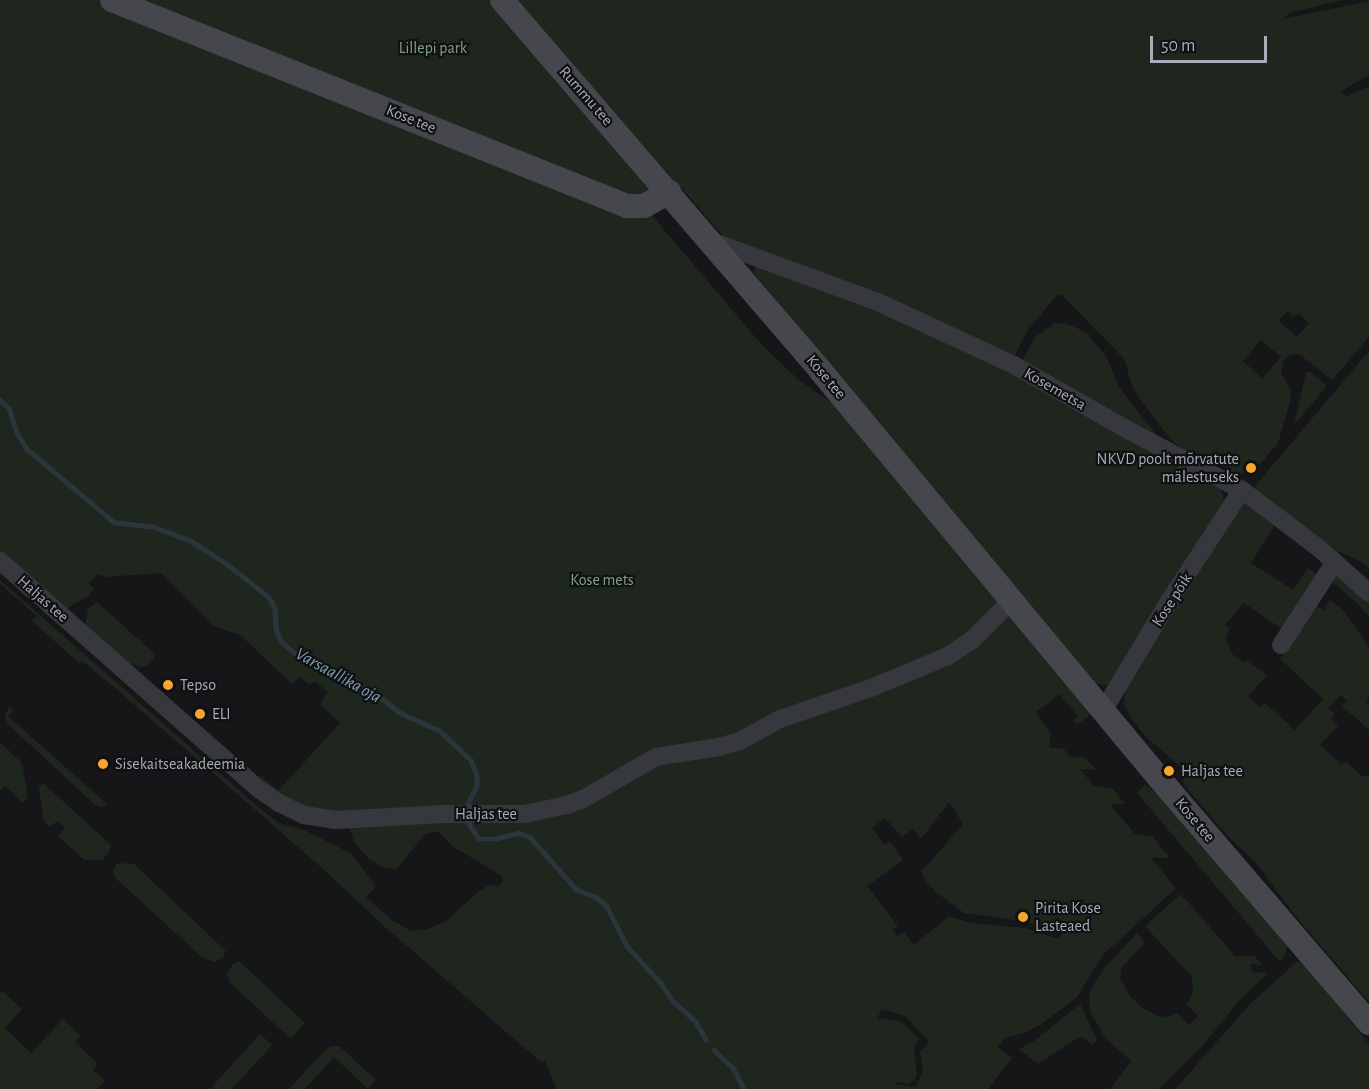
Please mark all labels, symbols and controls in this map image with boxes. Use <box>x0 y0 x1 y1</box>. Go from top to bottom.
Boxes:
scale bar <box>1153 24 1270 62</box>
text: 50 m <box>1161 37 1195 55</box>
park label: Lillepi park <box>399 38 467 58</box>
street label: Rummu tee <box>555 62 617 130</box>
street label: Kose tee <box>383 100 439 138</box>
street label: Kose tee <box>802 351 850 403</box>
street label: Kosemetsa <box>1021 364 1089 414</box>
place label: NKVD poolt mõrvatute mälestuseks <box>1096 449 1239 487</box>
marker: NKVD poolt mõrvatute mälestuseks <box>1244 461 1258 475</box>
park label: Kose mets <box>570 570 634 590</box>
street label: Kose põik <box>1148 570 1196 630</box>
street label: Haljas tee <box>13 571 73 627</box>
water label: Varsaallika oja <box>291 644 385 708</box>
place label: Tepso <box>180 675 216 695</box>
marker: Tepso <box>161 678 175 692</box>
place label: ELI <box>212 704 231 724</box>
marker: ELI <box>193 707 207 721</box>
place label: Sisekaitseakadeemia <box>115 754 245 774</box>
marker: Sisekaitseakadeemia <box>96 757 110 771</box>
place label: Haljas tee <box>1181 761 1243 781</box>
marker: Haljas tee <box>1162 764 1176 778</box>
street label: Kose tee <box>1171 794 1219 846</box>
street label: Haljas tee <box>455 804 517 824</box>
place label: Pirita Kose Lasteaed <box>1035 898 1101 936</box>
marker: Pirita Kose Lasteaed <box>1016 910 1030 924</box>

